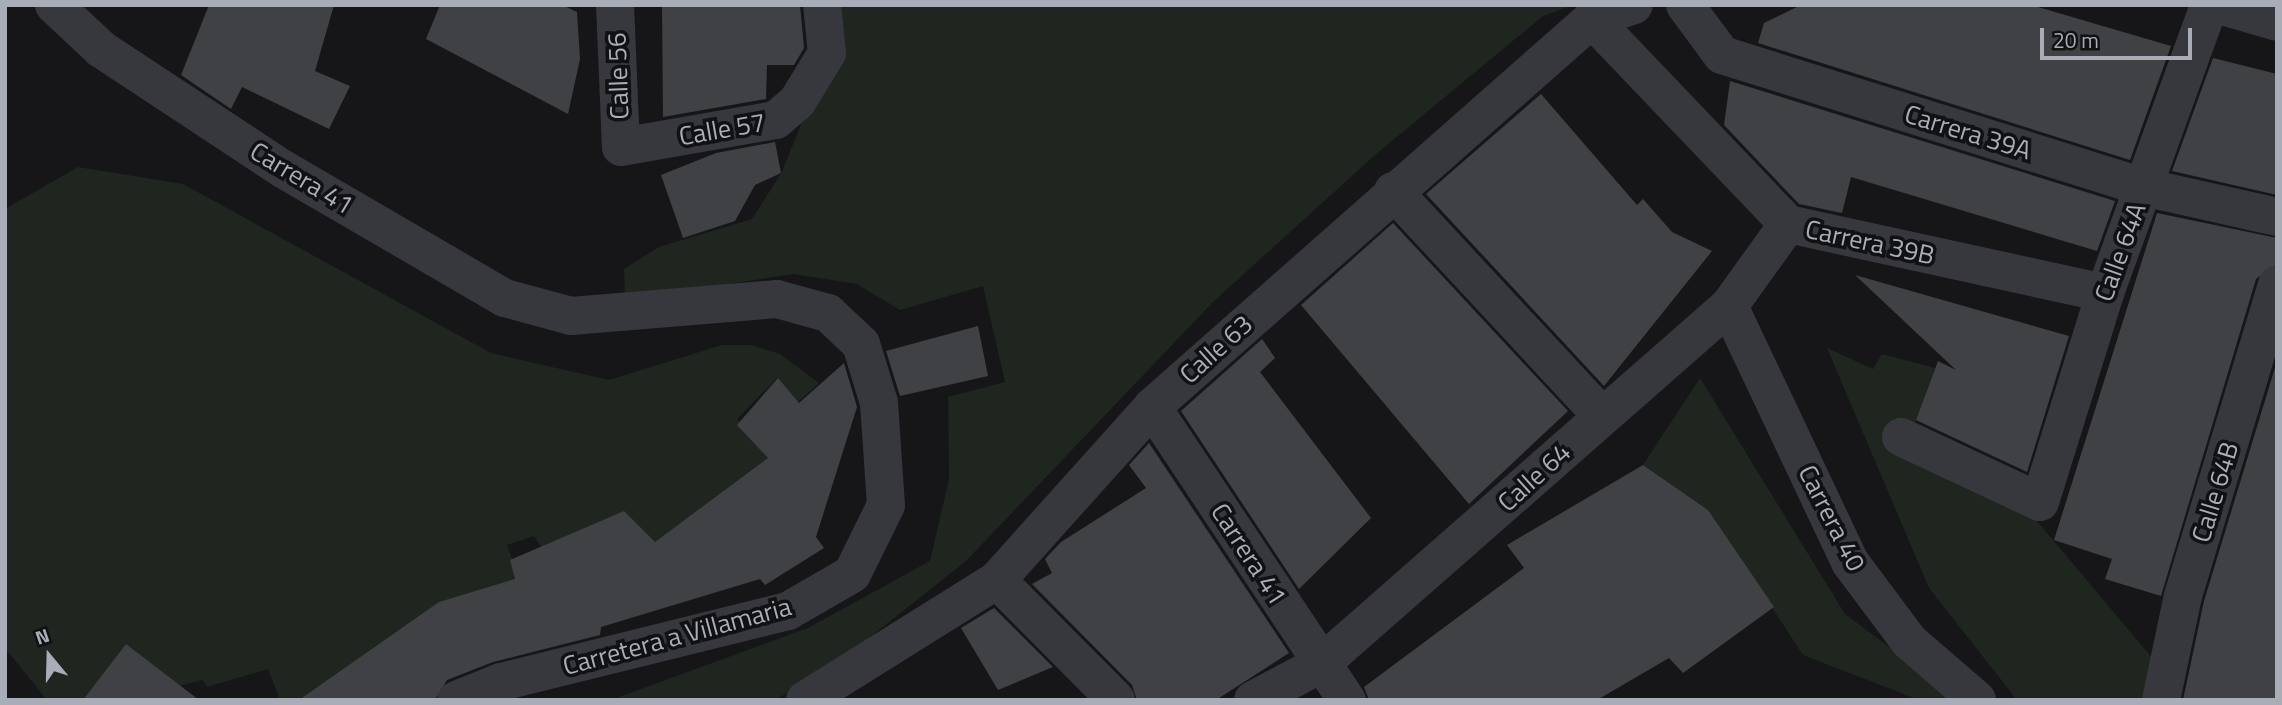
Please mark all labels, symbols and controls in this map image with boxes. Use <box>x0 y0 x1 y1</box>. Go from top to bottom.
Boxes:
scale bar <box>2044 14 2196 58</box>
text: 20 m <box>2053 24 2099 56</box>
street label: Calle 56 <box>601 32 635 120</box>
street label: Carrera 39A <box>1901 98 2035 166</box>
street label: Calle 57 <box>676 106 768 152</box>
street label: Carrera 41 <box>245 135 359 221</box>
street label: Calle 64A <box>2088 198 2152 306</box>
street label: Carrera 39B <box>1803 213 1937 271</box>
street label: Calle 63 <box>1173 308 1259 390</box>
street label: Calle 64 <box>1491 436 1577 518</box>
street label: Calle 64B <box>2185 438 2245 546</box>
street label: Carrera 40 <box>1792 460 1872 576</box>
street label: Carrera 41 <box>1205 497 1293 611</box>
street label: Carretera a Villamaria <box>559 591 795 681</box>
text: N <box>31 620 53 652</box>
north arrow <box>14 621 84 691</box>

